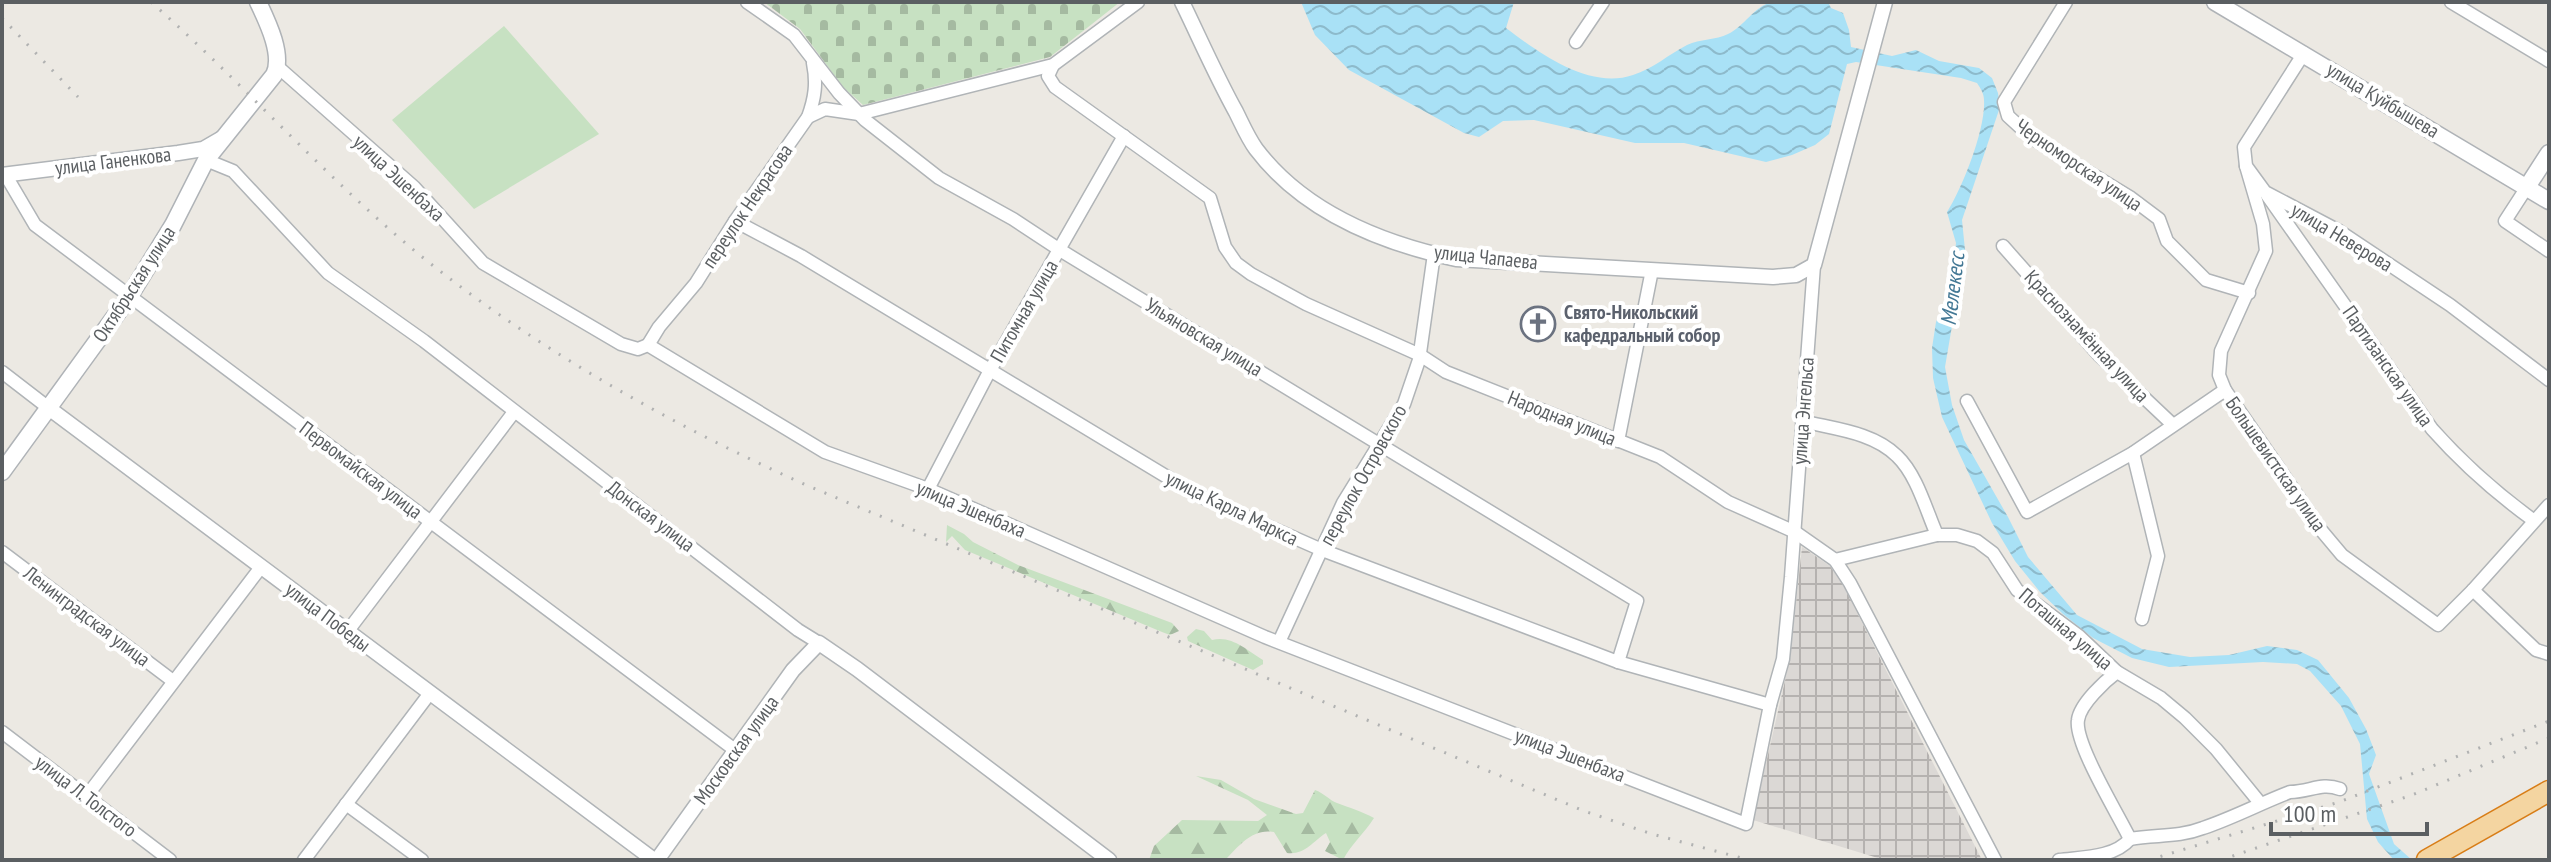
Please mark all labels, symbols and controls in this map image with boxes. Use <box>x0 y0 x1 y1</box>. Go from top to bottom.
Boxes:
street label: улица Куйбышева <box>2322 56 2444 144</box>
street label: Черноморская улица <box>2011 113 2147 217</box>
street label: улица Эшенбаха <box>348 129 450 227</box>
street label: переулок Некрасова <box>696 139 798 273</box>
street label: улица Ганенкова <box>54 141 172 181</box>
street label: улица Неверова <box>2286 197 2398 277</box>
street label: Октябрьская улица <box>87 221 181 347</box>
street label: улица Чапаева <box>1433 239 1539 275</box>
water label: Мелекесс <box>1934 249 1971 327</box>
street label: Питомная улица <box>984 255 1064 367</box>
street label: Краснознамённая улица <box>2019 264 2155 408</box>
street label: Ульяновская улица <box>1141 292 1267 382</box>
place label: Свято-Никольский кафедральный собор <box>1564 299 1720 348</box>
street label: Партизанская улица <box>2337 301 2439 431</box>
church icon: Свято-Никольский кафедральный собор <box>1519 305 1557 343</box>
street label: улица Энгельса <box>1786 356 1820 466</box>
street label: Народная улица <box>1504 385 1620 451</box>
street label: Большевистская улица <box>2220 391 2332 537</box>
street label: переулок Островского <box>1314 400 1412 550</box>
street label: Первомайская улица <box>294 415 428 525</box>
street label: улица Карла Маркса <box>1161 465 1303 551</box>
street label: Донская улица <box>602 474 700 558</box>
street label: улица Эшенбаха <box>912 474 1030 544</box>
street label: Ленинградская улица <box>18 559 155 672</box>
street label: улица Победы <box>280 576 376 658</box>
street label: Поташная улица <box>2014 582 2118 676</box>
street label: Московская улица <box>688 690 784 810</box>
street label: улица Эшенбаха <box>1511 722 1629 788</box>
street label: улица Л. Толстого <box>30 749 142 843</box>
scale bar <box>2271 786 2427 836</box>
text: 100 m <box>2283 798 2336 829</box>

